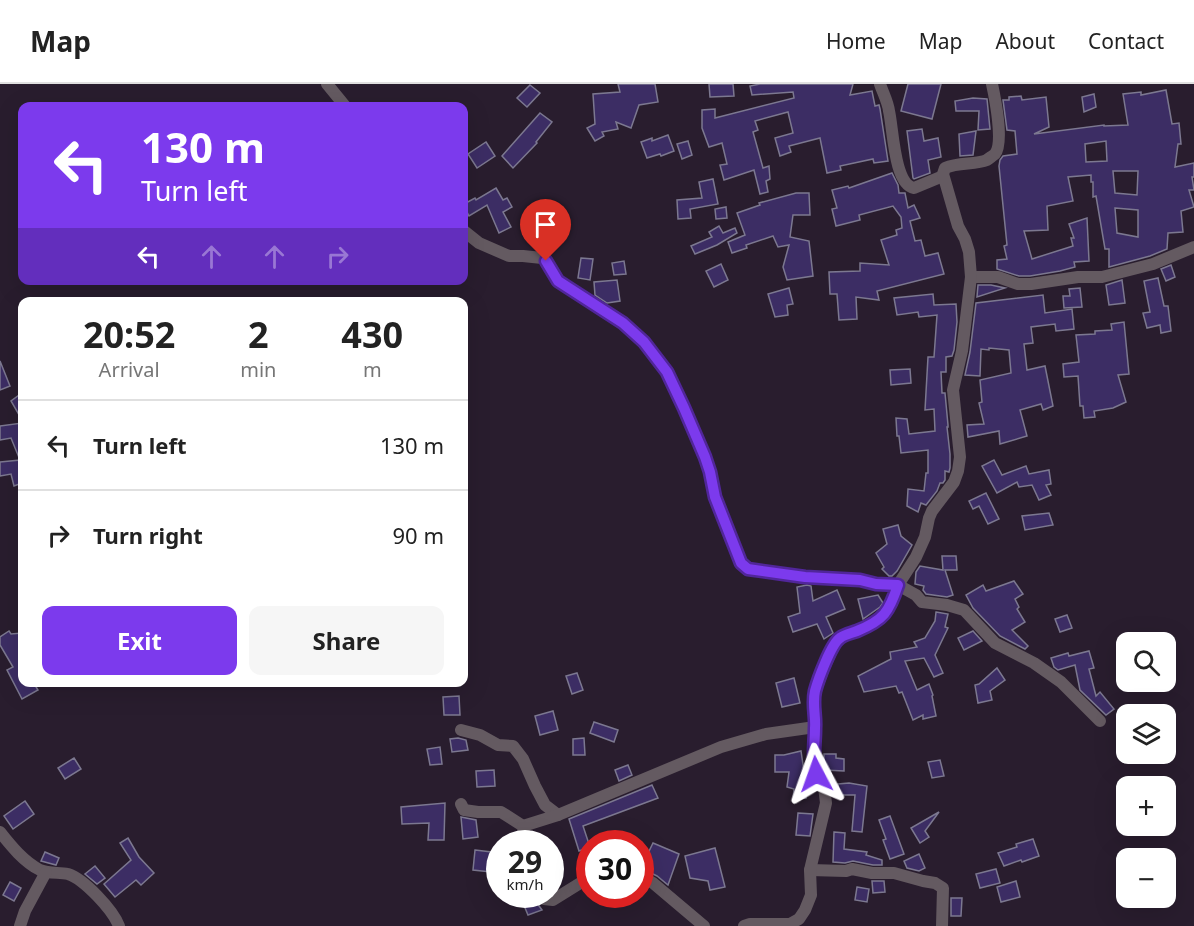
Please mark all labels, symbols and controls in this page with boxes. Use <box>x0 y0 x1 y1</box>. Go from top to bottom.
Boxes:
text: Map <box>30 22 91 60</box>
text: Home <box>826 27 886 55</box>
text: Map <box>919 27 962 55</box>
text: About <box>995 27 1055 55</box>
text: Contact <box>1088 27 1164 55</box>
text: 130 m <box>141 118 265 175</box>
icon: left <box>42 126 120 204</box>
text: Turn left <box>141 172 247 209</box>
pin <box>520 199 571 261</box>
icon: arrive <box>529 208 562 241</box>
icon: left <box>132 240 165 273</box>
icon: ahead <box>195 240 228 273</box>
icon: ahead <box>258 240 291 273</box>
icon: right <box>321 240 354 273</box>
text: 20:52 <box>83 310 175 359</box>
text: 2 <box>248 310 269 359</box>
text: 430 <box>341 310 403 359</box>
text: Arrival <box>99 356 160 383</box>
text: min <box>240 356 276 383</box>
text: m <box>363 356 382 383</box>
icon: left <box>42 429 75 462</box>
text: Turn left <box>93 430 187 460</box>
text: 130 m <box>380 430 444 460</box>
icon: right <box>42 519 75 552</box>
text: Turn right <box>93 520 203 550</box>
text: 90 m <box>393 520 444 550</box>
button: Exit <box>42 606 237 675</box>
button: Share <box>249 606 444 675</box>
map controls <box>1116 632 1176 908</box>
button: search <box>1116 632 1176 692</box>
button: layers <box>1116 704 1176 764</box>
position arrow <box>784 742 848 806</box>
button: + <box>1116 776 1176 836</box>
speed limit sign: 30 <box>576 830 654 908</box>
text: 29 <box>508 841 542 882</box>
button: − <box>1116 848 1176 908</box>
text: km/h <box>507 874 543 894</box>

